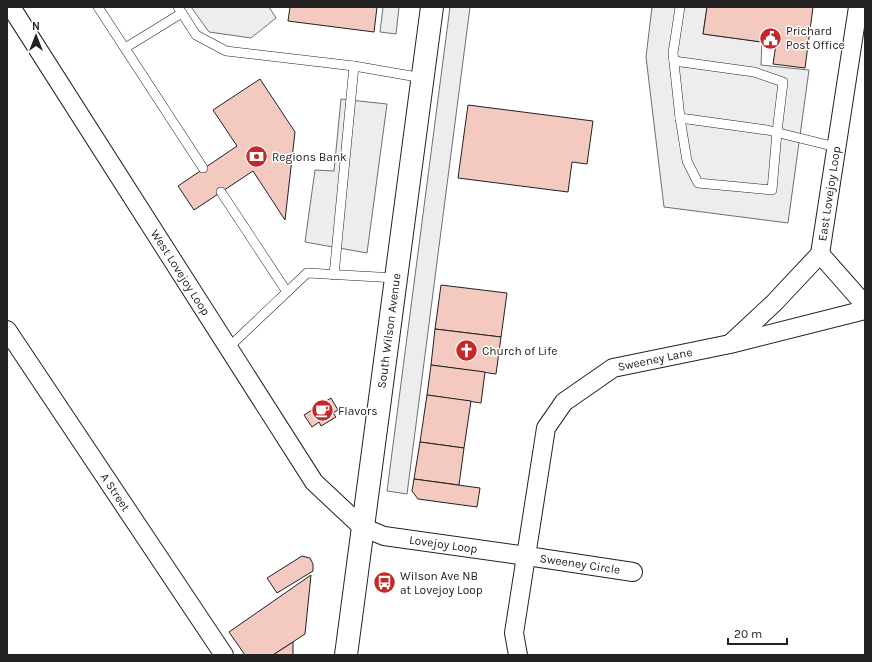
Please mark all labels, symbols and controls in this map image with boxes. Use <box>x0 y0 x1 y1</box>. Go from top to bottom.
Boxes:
north arrow <box>16 16 56 56</box>
text: N <box>32 20 40 33</box>
place label: Prichard Post Office <box>786 24 845 52</box>
public building icon: Prichard Post Office <box>758 25 784 51</box>
bank icon: Regions Bank <box>243 144 269 170</box>
street label: East Lovejoy Loop <box>815 145 844 242</box>
place label: Regions Bank <box>272 150 347 164</box>
street label: West Lovejoy Loop <box>148 227 213 318</box>
street label: South Wilson Avenue <box>374 272 404 389</box>
church icon: Church of Life <box>453 338 479 364</box>
place label: Church of Life <box>482 344 557 358</box>
street label: Sweeney Lane <box>616 345 694 374</box>
cafe icon: Flavors <box>310 398 336 424</box>
place label: Flavors <box>338 404 378 418</box>
street label: A Street <box>98 471 133 514</box>
street label: Lovejoy Loop <box>408 533 479 556</box>
street label: Sweeney Circle <box>539 551 621 577</box>
place label: Wilson Ave NB at Lovejoy Loop <box>400 569 483 597</box>
bus stop icon: Wilson Ave NB at Lovejoy Loop <box>371 570 397 596</box>
scale bar <box>728 620 787 646</box>
text: 20 m <box>734 627 762 641</box>

